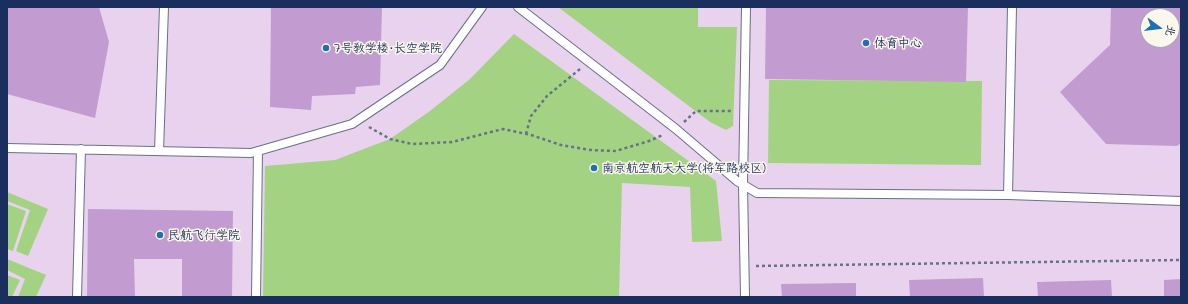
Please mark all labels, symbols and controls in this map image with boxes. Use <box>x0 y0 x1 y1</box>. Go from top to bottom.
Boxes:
north arrow <box>1140 8 1180 48</box>
text: 北 <box>1162 24 1180 38</box>
place label: 体育中心 <box>874 36 922 50</box>
marker: 体育中心 <box>861 38 871 48</box>
place label: 7号教学楼·长空学院 <box>334 41 442 55</box>
marker: 7号教学楼·长空学院 <box>321 43 331 53</box>
place label: 南京航空航天大学(将军路校区) <box>602 161 766 175</box>
marker: 南京航空航天大学(将军路校区) <box>589 163 599 173</box>
place label: 民航飞行学院 <box>168 228 240 242</box>
marker: 民航飞行学院 <box>155 230 165 240</box>

